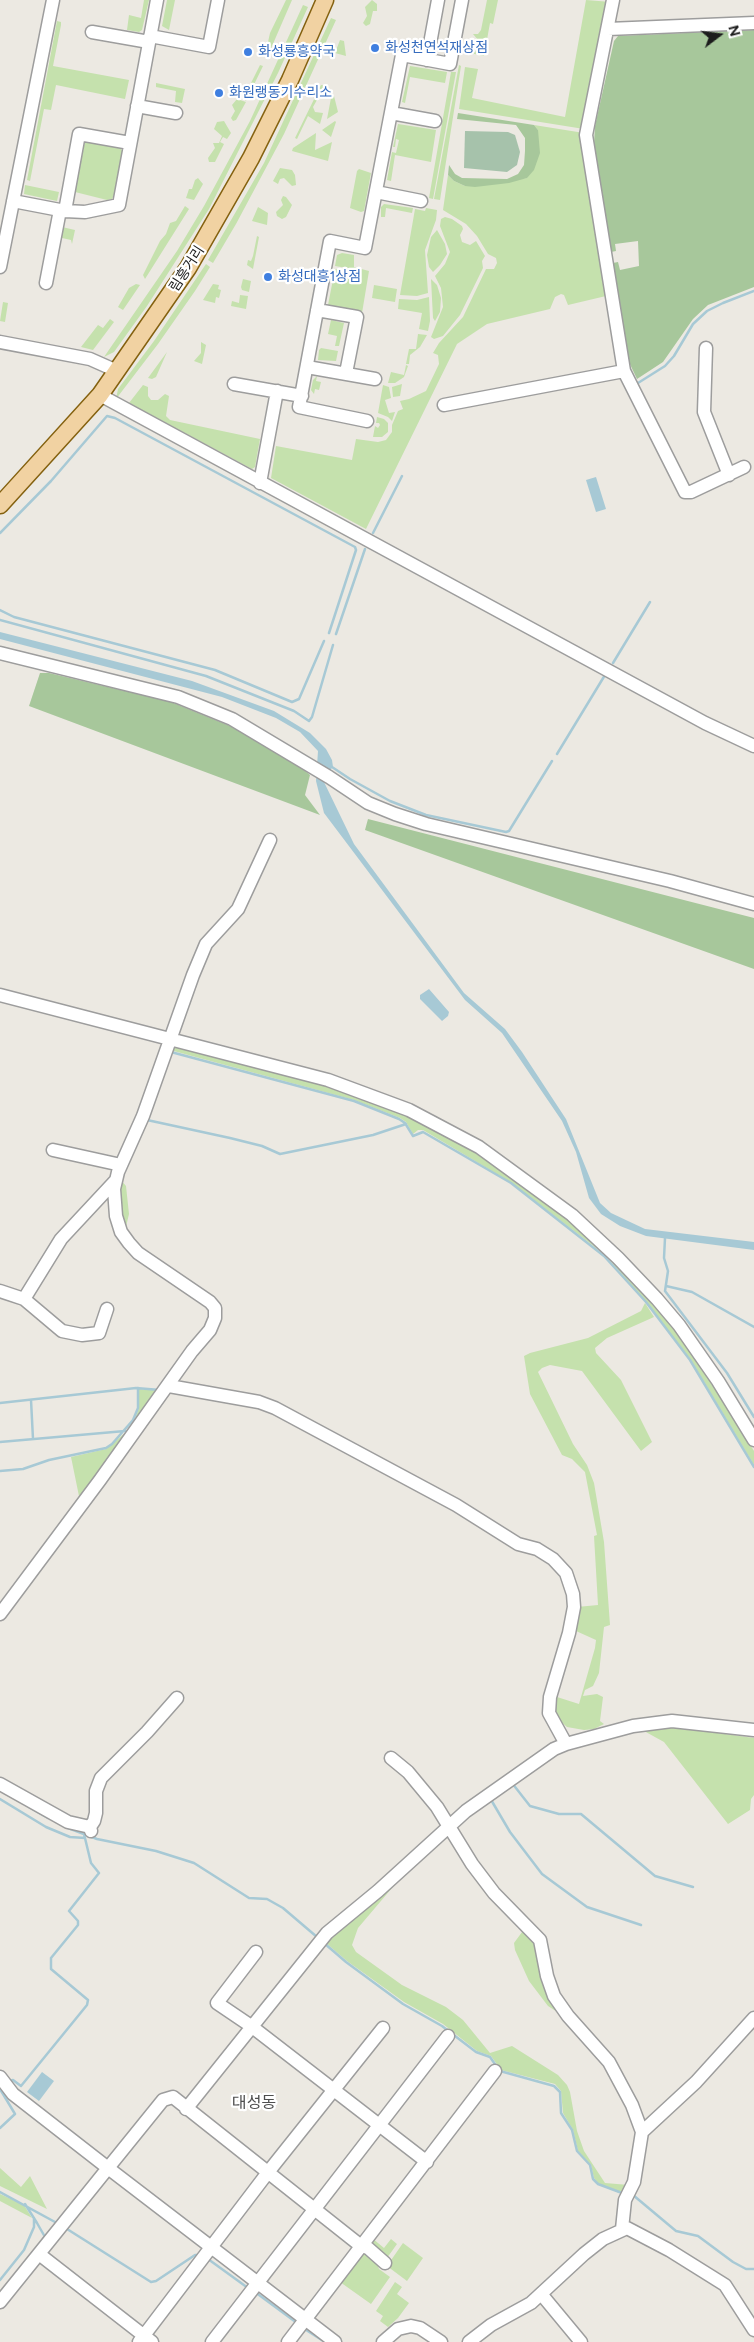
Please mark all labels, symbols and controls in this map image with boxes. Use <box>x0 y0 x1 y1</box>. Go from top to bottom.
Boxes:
north arrow <box>694 10 744 60</box>
text: N <box>724 24 744 38</box>
place label: 화성천연석재상점 <box>385 40 488 56</box>
marker: 화성천연석재상점 <box>369 42 381 54</box>
place label: 화성룡흥약국 <box>258 44 335 60</box>
marker: 화성룡흥약국 <box>242 46 254 58</box>
place label: 화원랭동기수리소 <box>229 85 332 101</box>
marker: 화원랭동기수리소 <box>213 87 225 99</box>
street label: 림흥거리 <box>166 243 208 295</box>
place label: 화성대흥1상점 <box>278 269 361 285</box>
marker: 화성대흥1상점 <box>262 271 274 283</box>
district label: 대성동 <box>232 2093 276 2113</box>

